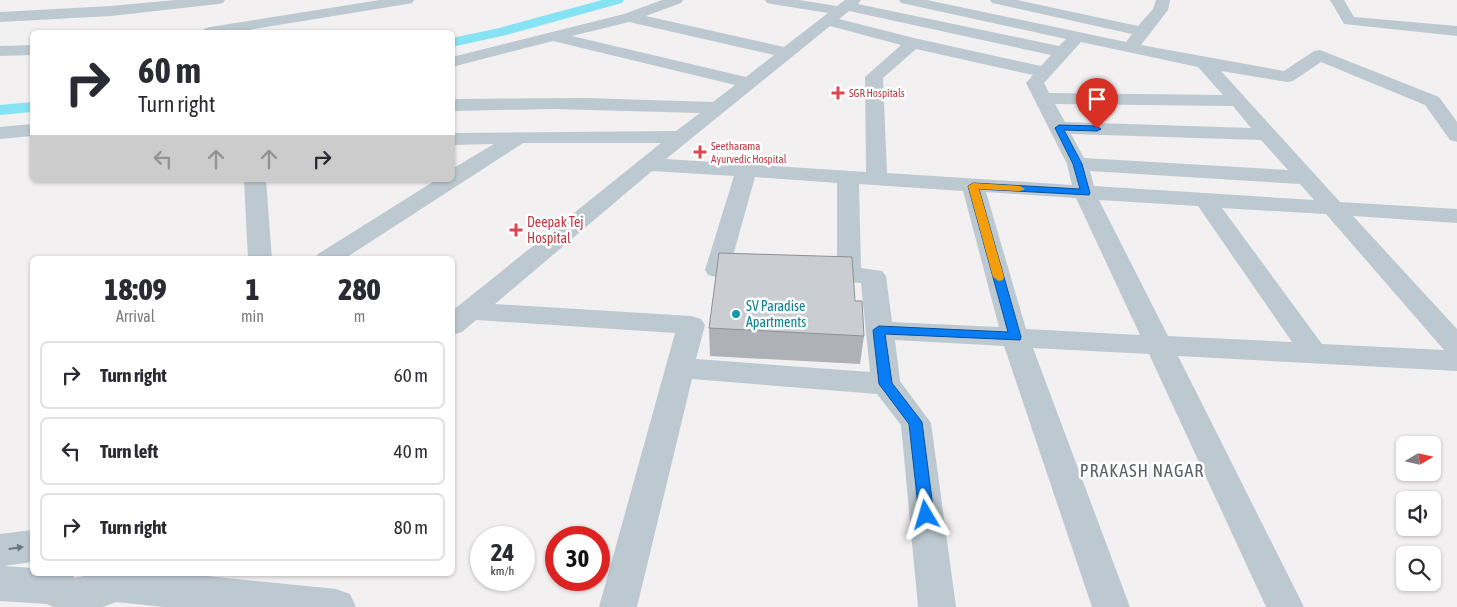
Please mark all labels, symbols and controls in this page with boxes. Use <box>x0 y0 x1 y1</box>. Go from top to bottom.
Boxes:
icon: right <box>55 50 120 115</box>
text: 60 m <box>138 50 201 90</box>
pin <box>1076 78 1118 129</box>
icon: arrive <box>1083 85 1111 113</box>
marker: SGR Hospitals <box>831 86 845 100</box>
place label: SGR Hospitals <box>849 87 905 99</box>
text: Turn right <box>138 91 215 117</box>
place label: Seetharama Ayurvedic Hospital <box>711 140 787 165</box>
icon: left <box>149 145 177 173</box>
icon: ahead <box>202 145 230 173</box>
icon: ahead <box>255 145 283 173</box>
icon: right <box>308 145 336 173</box>
marker: Seetharama Ayurvedic Hospital <box>693 145 707 159</box>
place label: Deepak Tej Hospital <box>527 214 584 246</box>
marker: Deepak Tej Hospital <box>509 223 523 237</box>
text: 18:09 <box>104 272 167 306</box>
text: 1 <box>245 272 260 306</box>
text: 280 <box>338 272 381 306</box>
place label: SV Paradise Apartments <box>746 298 806 330</box>
text: Arrival <box>116 307 155 325</box>
text: min <box>241 307 264 325</box>
text: m <box>354 307 365 325</box>
marker: SV Paradise Apartments <box>730 308 742 320</box>
icon: right <box>57 361 85 389</box>
text: Turn right <box>100 364 167 386</box>
text: 60 m <box>394 364 428 386</box>
north arrow <box>1396 436 1441 481</box>
map controls <box>1396 436 1441 591</box>
icon: left <box>57 437 85 465</box>
text: Turn left <box>100 440 158 462</box>
text: 40 m <box>394 440 428 462</box>
district label: PRAKASH NAGAR <box>1080 460 1204 481</box>
position arrow <box>899 488 951 540</box>
button: sound <box>1396 491 1441 536</box>
icon: right <box>57 513 85 541</box>
text: Turn right <box>100 516 167 538</box>
text: 80 m <box>394 516 428 538</box>
speed limit sign: 30 <box>545 526 610 591</box>
text: 24 <box>491 538 514 566</box>
one-way arrow <box>9 544 25 552</box>
button: search <box>1396 546 1441 591</box>
text: km/h <box>491 564 514 578</box>

